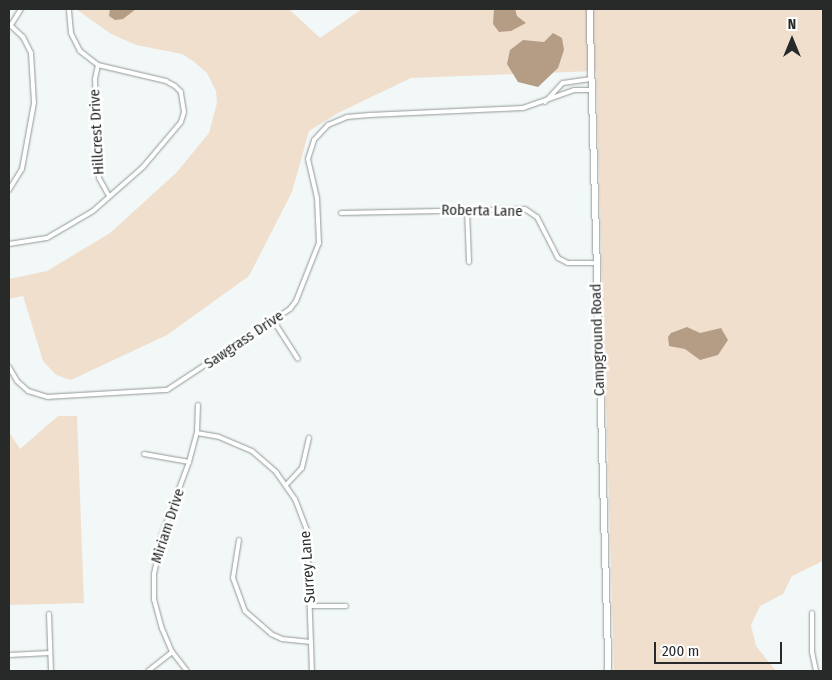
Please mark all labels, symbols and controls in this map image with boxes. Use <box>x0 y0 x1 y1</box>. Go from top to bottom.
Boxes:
north arrow <box>767 15 817 65</box>
text: N <box>788 16 796 33</box>
street label: Hillcrest Drive <box>86 89 108 175</box>
street label: Roberta Lane <box>441 201 523 221</box>
street label: Campground Road <box>587 283 609 397</box>
street label: Sawgrass Drive <box>201 307 287 373</box>
street label: Miriam Drive <box>147 486 189 566</box>
street label: Surrey Lane <box>297 530 319 604</box>
scale bar <box>657 632 784 664</box>
text: 200 m <box>662 642 699 660</box>

